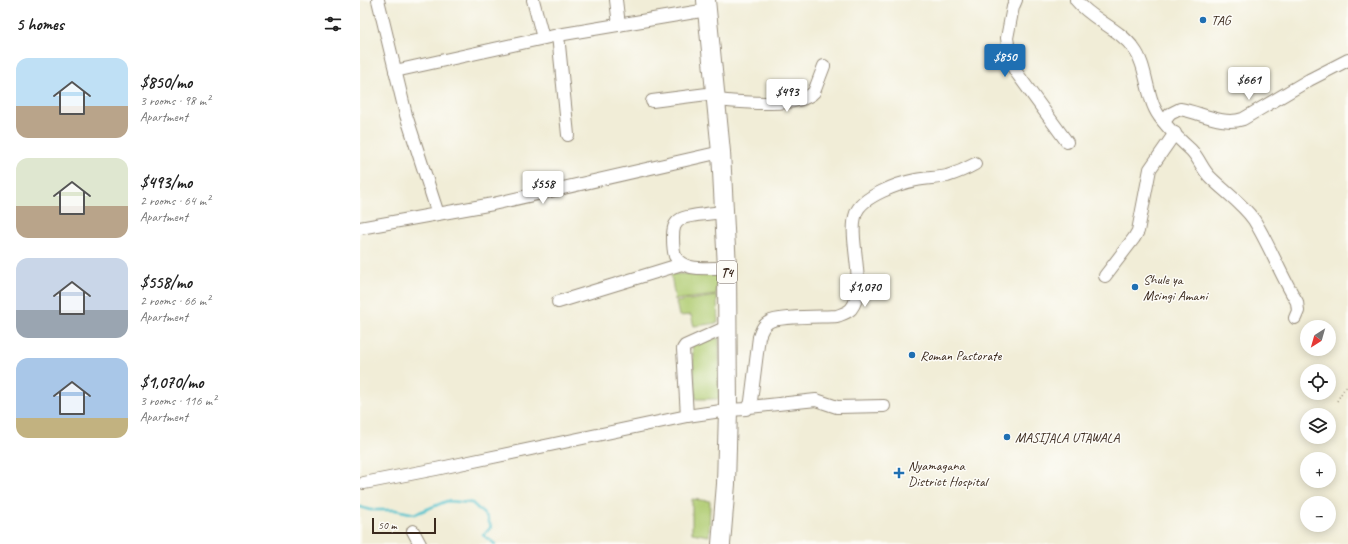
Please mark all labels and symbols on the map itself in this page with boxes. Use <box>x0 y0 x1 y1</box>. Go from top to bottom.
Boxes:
place label: TAG <box>1211 12 1233 29</box>
marker: TAG <box>1198 15 1208 25</box>
pin: $850 <box>981 44 1029 78</box>
pin: $661 <box>1225 67 1273 101</box>
pin: $493 <box>763 79 811 113</box>
pin: $558 <box>519 171 567 205</box>
road number: T4 <box>717 261 737 283</box>
place label: Shule ya Msingi Amani <box>1143 271 1210 304</box>
pin: $1,070 <box>832 274 898 308</box>
marker: Shule ya Msingi Amani <box>1130 282 1140 292</box>
north arrow <box>1300 320 1336 356</box>
place label: Roman Pastorate <box>920 347 1003 364</box>
marker: Roman Pastorate <box>907 350 917 360</box>
place label: MASIJALA UTAWALA <box>1015 429 1120 446</box>
marker: MASIJALA UTAWALA <box>1002 432 1012 442</box>
place label: Nyamagana District Hospital <box>908 457 990 490</box>
marker: Nyamagana District Hospital <box>893 467 905 479</box>
scale bar <box>372 516 436 535</box>

